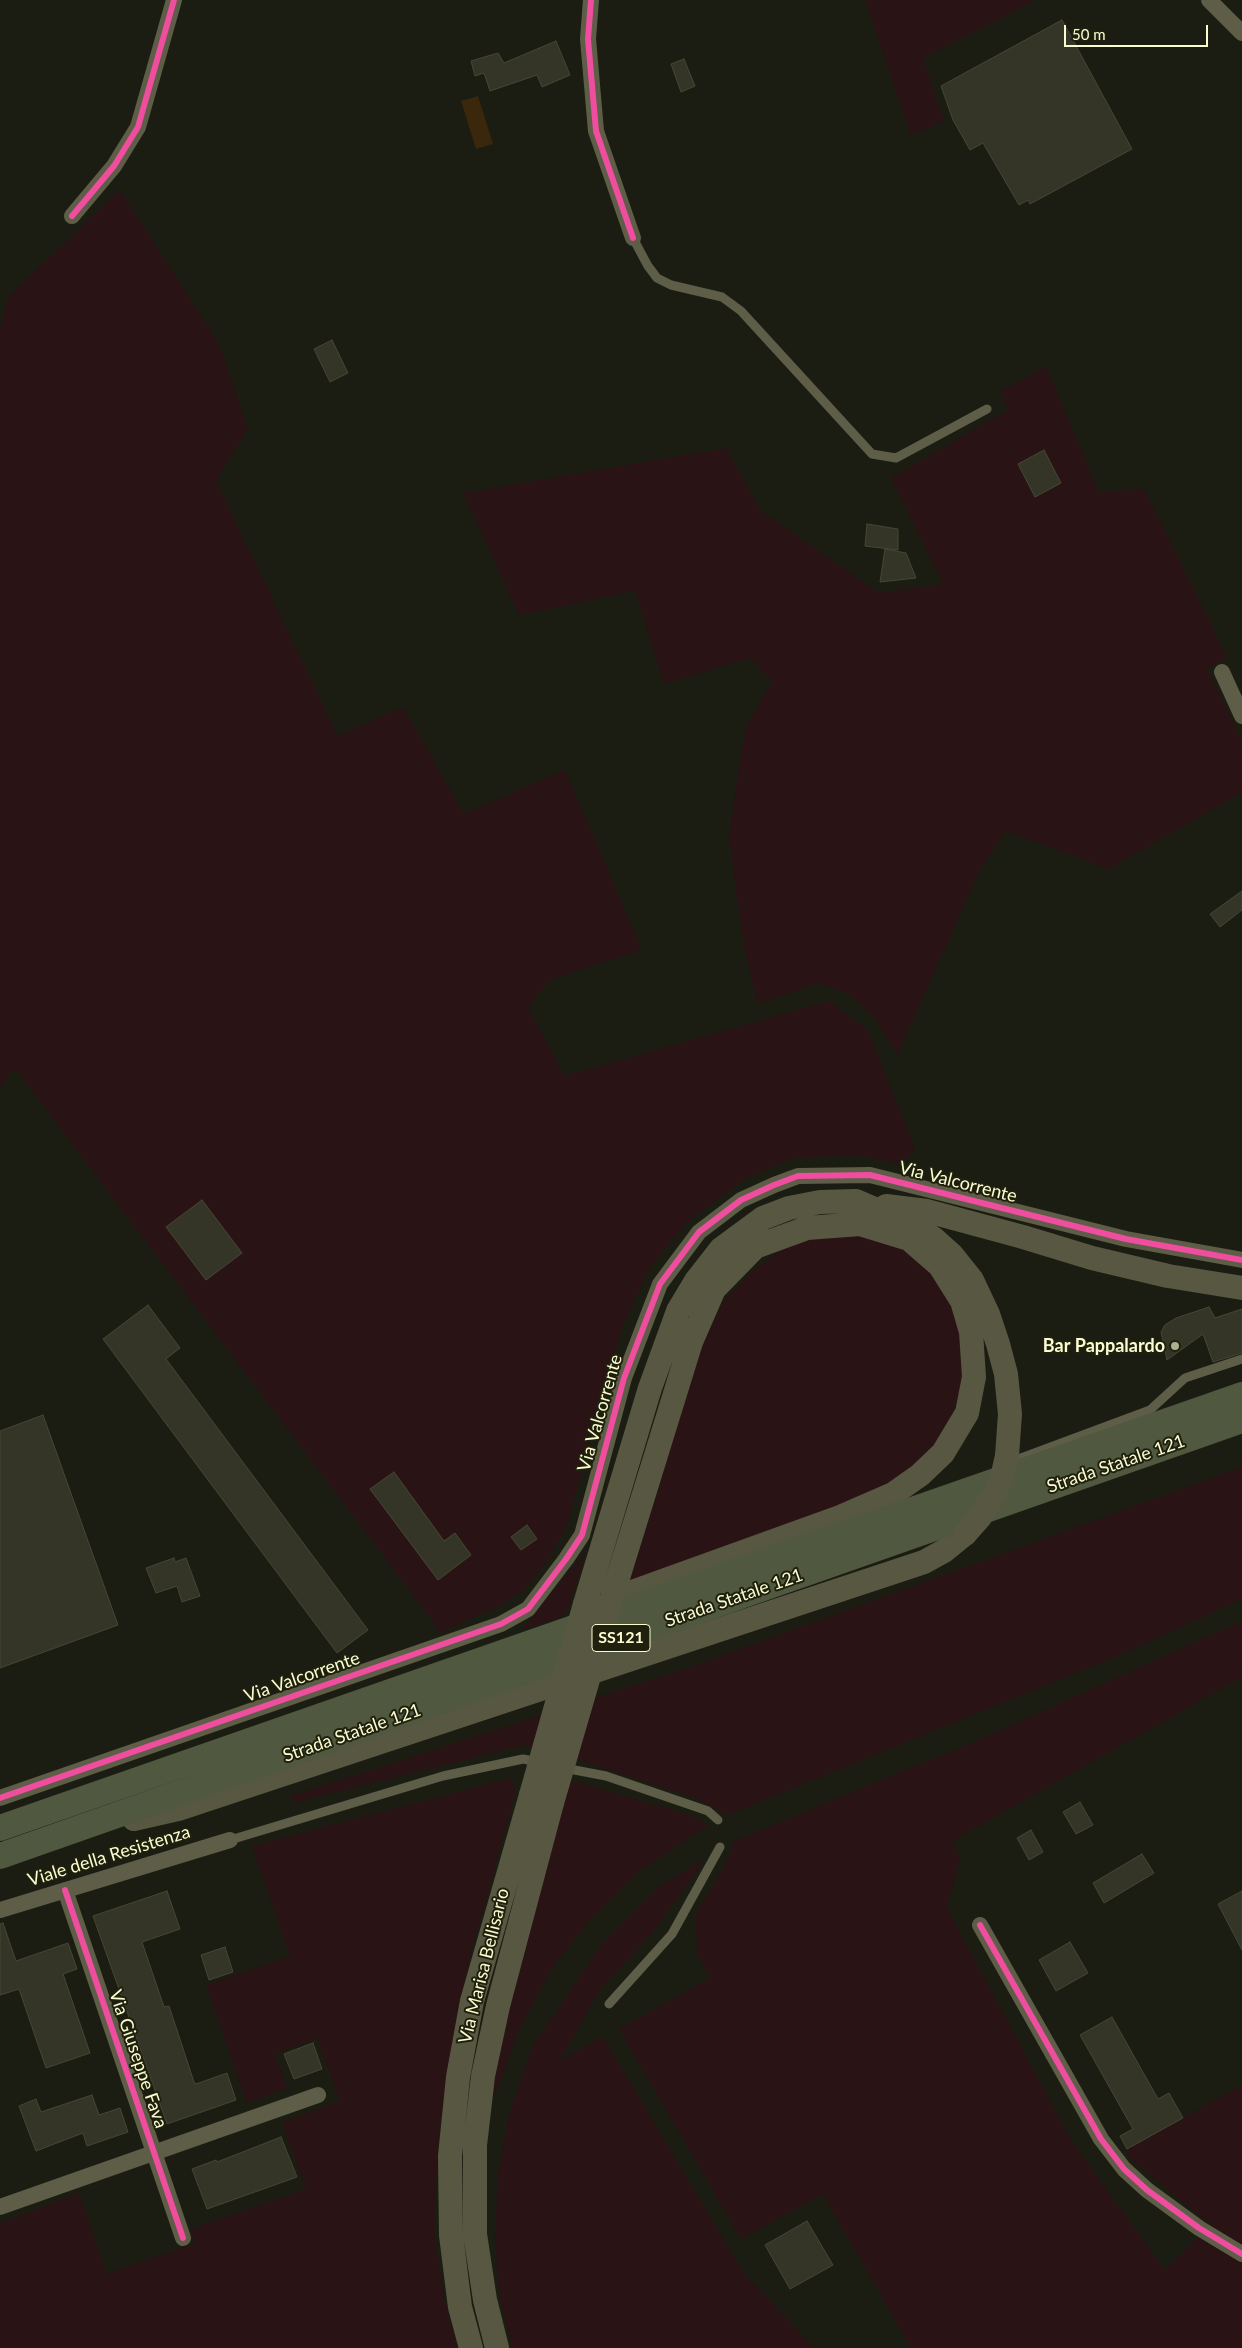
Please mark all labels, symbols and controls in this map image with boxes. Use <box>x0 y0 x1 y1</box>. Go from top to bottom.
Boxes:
scale bar <box>1067 15 1211 47</box>
text: 50 m <box>1072 25 1106 43</box>
street label: Via Valcorrente <box>897 1157 1019 1207</box>
place label: Bar Pappalardo <box>1043 1335 1165 1357</box>
marker: Bar Pappalardo <box>1169 1340 1181 1352</box>
street label: Via Valcorrente <box>573 1352 627 1474</box>
street label: Strada Statale 121 <box>1044 1430 1188 1498</box>
street label: Strada Statale 121 <box>662 1564 806 1632</box>
road number: SS121 <box>592 1625 650 1652</box>
street label: Via Valcorrente <box>241 1647 363 1707</box>
street label: Strada Statale 121 <box>280 1699 424 1767</box>
street label: Viale della Resistenza <box>25 1821 193 1891</box>
street label: Via Marisa Bellisario <box>454 1886 514 2046</box>
street label: Via Giuseppe Fava <box>104 1987 172 2131</box>

